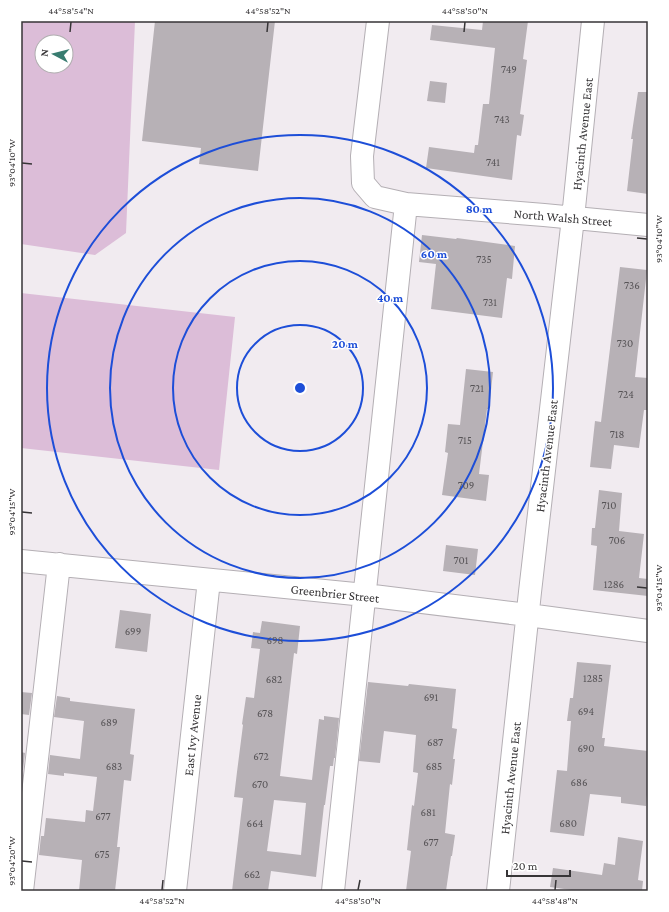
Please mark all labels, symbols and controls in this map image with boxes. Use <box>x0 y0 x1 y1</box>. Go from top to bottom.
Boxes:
text: 44°58'54"N <box>48 5 94 16</box>
text: 44°58'52"N <box>245 5 291 16</box>
text: 44°58'50"N <box>442 5 489 16</box>
north arrow <box>34 34 74 74</box>
text: N <box>38 48 51 57</box>
house number: 749 <box>501 63 517 75</box>
street label: Hyacinth Avenue East <box>569 76 596 191</box>
house number: 743 <box>494 113 510 125</box>
text: 93°04'10"W <box>6 138 17 187</box>
house number: 741 <box>486 156 500 168</box>
text: 80 m <box>466 202 493 216</box>
street label: North Walsh Street <box>513 206 614 229</box>
text: 93°04'10"W <box>653 214 664 263</box>
text: 60 m <box>421 247 448 261</box>
house number: 735 <box>476 253 492 265</box>
house number: 736 <box>624 279 640 291</box>
text: 40 m <box>377 291 404 305</box>
house number: 731 <box>483 296 497 308</box>
text: 20 m <box>332 337 359 351</box>
house number: 730 <box>617 337 633 349</box>
centre of rings <box>293 381 307 395</box>
house number: 721 <box>470 382 484 394</box>
house number: 724 <box>618 388 634 400</box>
street label: Hyacinth Avenue East <box>532 398 561 513</box>
house number: 718 <box>610 428 624 440</box>
house number: 715 <box>458 434 472 446</box>
house number: 709 <box>458 479 474 491</box>
text: 93°04'15"W <box>6 488 17 536</box>
house number: 710 <box>602 499 616 511</box>
house number: 706 <box>609 534 625 546</box>
house number: 701 <box>454 554 469 566</box>
text: 93°04'15"W <box>653 564 664 612</box>
house number: 1286 <box>604 578 624 590</box>
street label: Greenbrier Street <box>290 581 381 606</box>
house number: 699 <box>125 625 141 637</box>
house number: 698 <box>267 634 283 646</box>
house number: 1285 <box>583 672 603 684</box>
house number: 682 <box>266 673 282 685</box>
house number: 691 <box>424 691 439 703</box>
street label: East Ivy Avenue <box>181 693 204 776</box>
house number: 694 <box>578 705 595 717</box>
house number: 678 <box>257 707 273 719</box>
house number: 689 <box>101 716 117 728</box>
street label: Hyacinth Avenue East <box>497 720 524 835</box>
house number: 687 <box>427 736 443 748</box>
house number: 690 <box>577 742 595 754</box>
house number: 672 <box>253 750 269 762</box>
house number: 683 <box>106 760 122 772</box>
house number: 685 <box>426 760 442 772</box>
house number: 686 <box>570 776 588 788</box>
house number: 670 <box>252 778 268 790</box>
house number: 681 <box>420 806 436 818</box>
house number: 677 <box>95 810 111 822</box>
house number: 664 <box>247 817 264 829</box>
house number: 680 <box>559 817 577 829</box>
text: 93°04'20"W <box>6 836 17 886</box>
house number: 677 <box>423 836 439 848</box>
house number: 675 <box>94 848 110 860</box>
scale bar <box>507 852 570 878</box>
text: 20 m <box>513 859 538 873</box>
house number: 662 <box>244 868 260 880</box>
text: 44°58'52"N <box>139 895 185 906</box>
text: 44°58'50"N <box>335 895 382 906</box>
text: 44°58'48"N <box>532 895 579 906</box>

